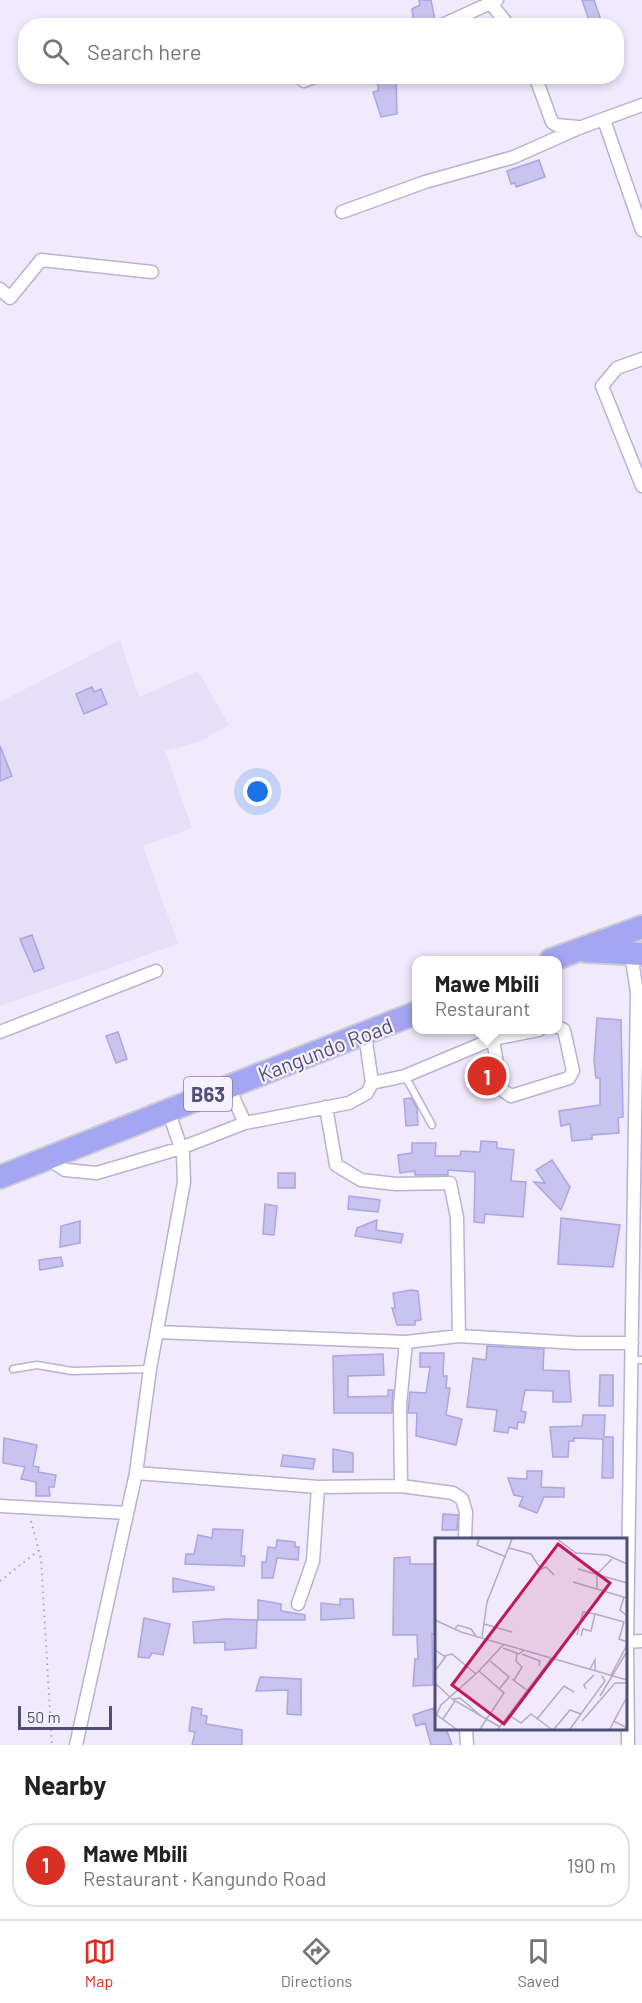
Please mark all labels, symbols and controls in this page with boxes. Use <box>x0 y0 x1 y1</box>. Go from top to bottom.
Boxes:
search box <box>18 18 624 84</box>
icon: search <box>39 35 72 68</box>
text: Search here <box>87 38 201 64</box>
your location <box>243 777 272 806</box>
popup <box>412 956 562 1034</box>
text: Mawe Mbili <box>435 970 539 996</box>
text: Restaurant <box>435 996 531 1020</box>
street label: Kangundo Road <box>254 1012 396 1086</box>
pin: 1 <box>468 1054 506 1098</box>
road number: B63 <box>184 1077 232 1111</box>
inset map <box>435 1538 627 1730</box>
scale bar <box>18 1703 112 1730</box>
text: 50 m <box>27 1707 61 1726</box>
text: Nearby <box>24 1769 106 1800</box>
text: Mawe Mbili <box>83 1840 188 1866</box>
text: 1 <box>42 1853 49 1877</box>
text: 190 m <box>567 1853 616 1877</box>
text: Restaurant · Kangundo Road <box>83 1866 327 1890</box>
tab: Map <box>83 1935 116 1990</box>
tab: Directions <box>281 1935 352 1990</box>
tab: Saved <box>517 1935 559 1990</box>

